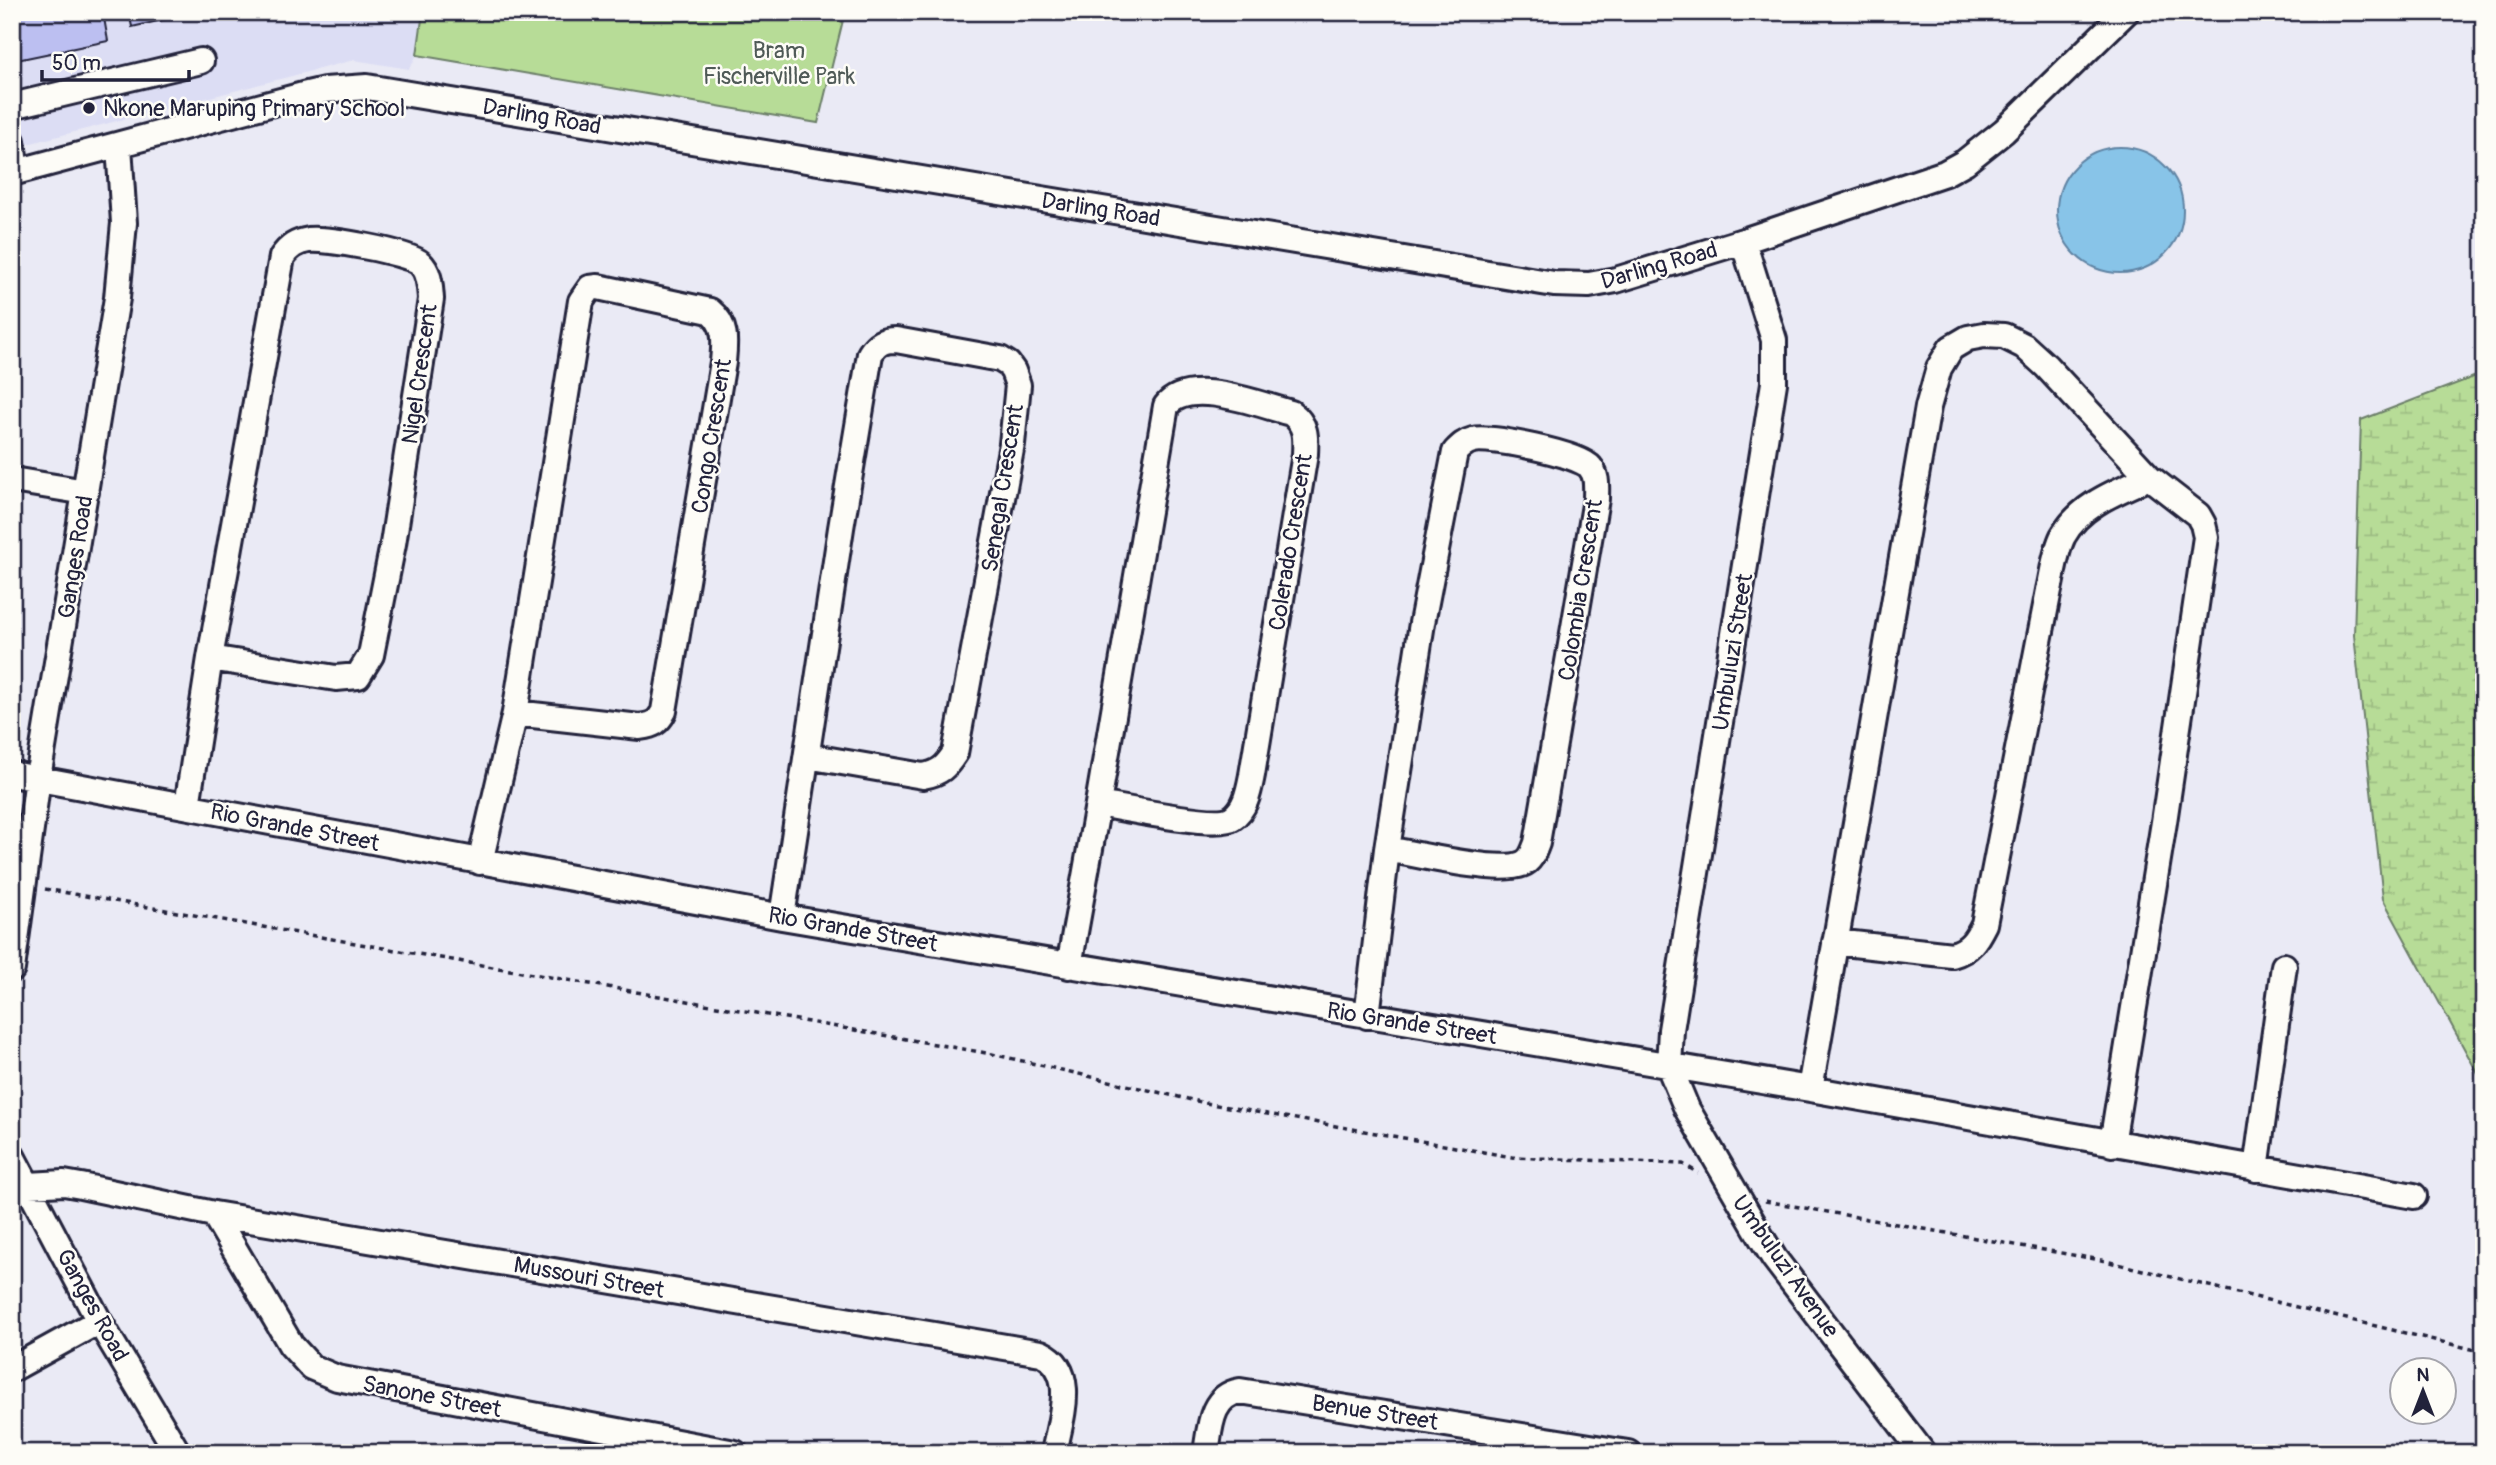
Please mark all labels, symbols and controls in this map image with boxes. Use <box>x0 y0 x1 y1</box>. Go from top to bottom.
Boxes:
park label: Bram Fischerville Park <box>703 36 856 91</box>
scale bar <box>42 38 189 82</box>
text: 50 m <box>52 50 101 77</box>
street label: Darling Road <box>480 92 603 141</box>
place label: Nkone Maruping Primary School <box>103 94 405 123</box>
marker: Nkone Maruping Primary School <box>81 100 97 116</box>
street label: Darling Road <box>1039 186 1162 233</box>
street label: Darling Road <box>1598 235 1721 296</box>
street label: Nigel Crescent <box>395 301 444 446</box>
street label: Congo Crescent <box>685 356 738 516</box>
street label: Senegal Crescent <box>975 401 1030 574</box>
street label: Colerado Crescent <box>1262 451 1319 633</box>
street label: Ganges Road <box>51 494 100 621</box>
street label: Colombia Crescent <box>1552 497 1609 683</box>
street label: Umbuluzi Street <box>1706 571 1759 733</box>
street label: Rio Grande Street <box>208 797 383 858</box>
street label: Rio Grande Street <box>766 900 941 959</box>
street label: Rio Grande Street <box>1325 996 1500 1051</box>
street label: Umbuluzi Avenue <box>1726 1189 1846 1344</box>
street label: Ganges Road <box>50 1244 135 1367</box>
street label: Mussouri Street <box>511 1250 667 1305</box>
north arrow <box>2388 1356 2458 1426</box>
text: N <box>2417 1363 2430 1387</box>
street label: Sanone Street <box>360 1369 504 1424</box>
street label: Benue Street <box>1310 1388 1441 1437</box>

